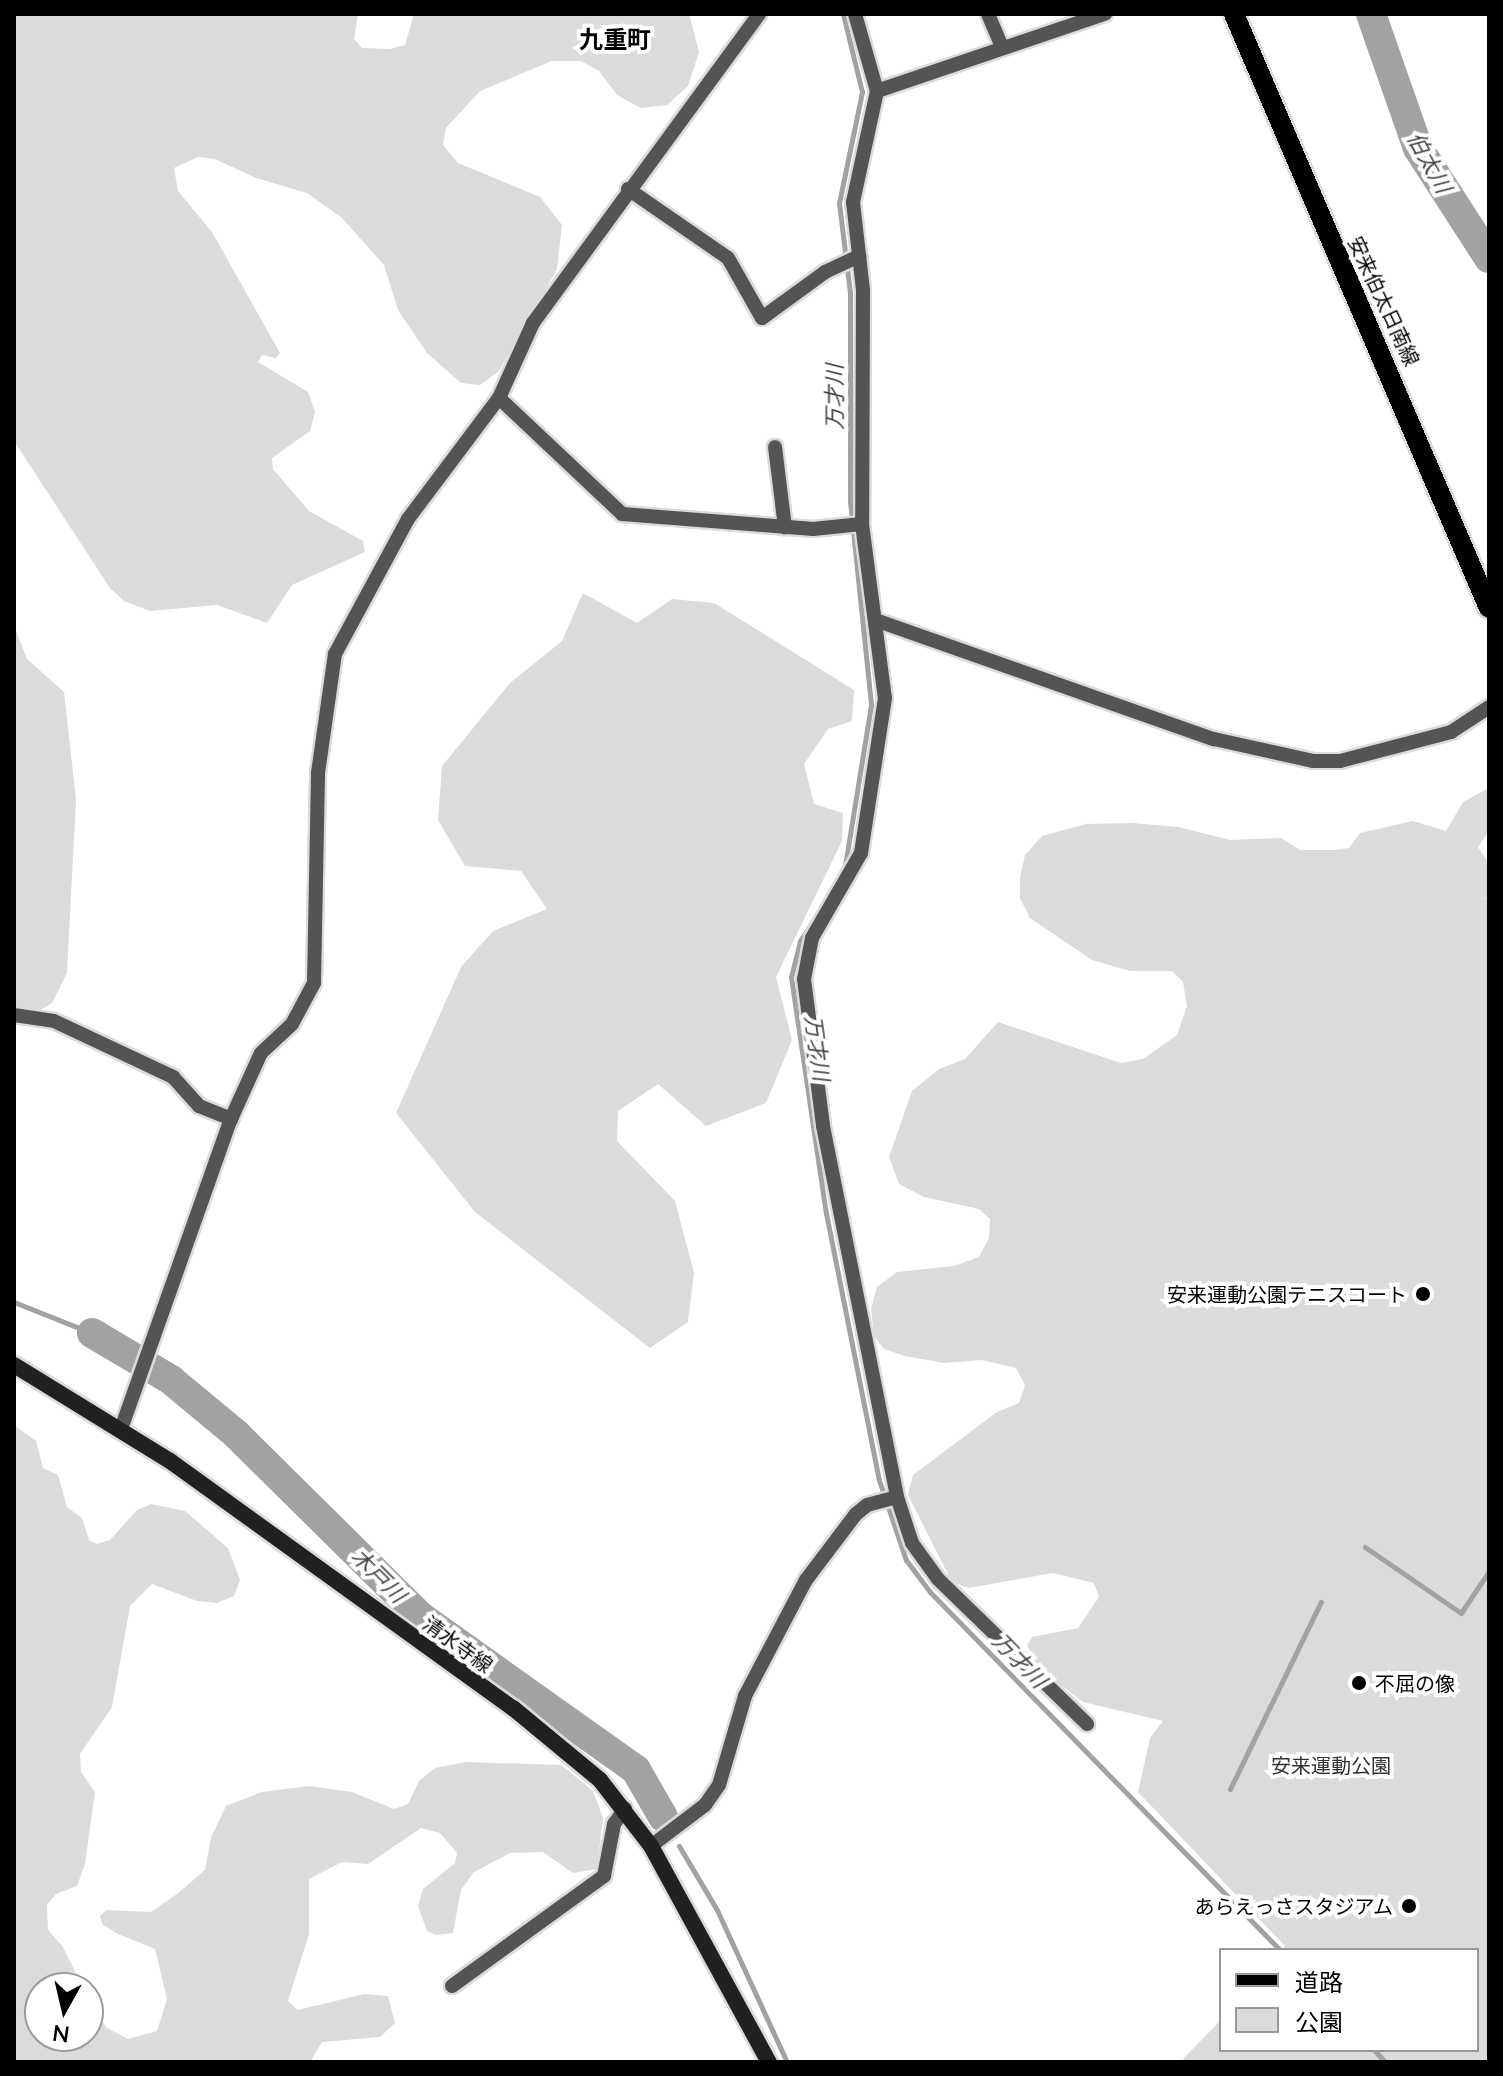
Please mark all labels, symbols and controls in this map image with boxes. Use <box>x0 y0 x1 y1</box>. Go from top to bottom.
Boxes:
district label: 九重町 <box>579 25 651 53</box>
water label: 伯太川 <box>1402 127 1458 197</box>
street label: 安来伯太日南線 <box>1344 232 1424 370</box>
water label: 万才川 <box>821 364 847 430</box>
water label: 万才川 <box>800 1013 836 1083</box>
place label: 安来運動公園テニスコート <box>1167 1282 1407 1306</box>
marker: 安来運動公園テニスコート <box>1414 1285 1432 1303</box>
water label: 木戸川 <box>346 1542 412 1608</box>
street label: 清水寺線 <box>419 1611 497 1677</box>
water label: 万才川 <box>988 1627 1052 1693</box>
place label: 不屈の像 <box>1375 1671 1455 1695</box>
marker: 不屈の像 <box>1350 1674 1368 1692</box>
park label: 安来運動公園 <box>1271 1753 1391 1777</box>
place label: あらえっさスタジアム <box>1193 1894 1393 1918</box>
marker: あらえっさスタジアム <box>1400 1897 1418 1915</box>
legend <box>1219 1948 1479 2052</box>
text: 道路 <box>1295 1967 1343 1996</box>
north arrow <box>24 1972 104 2052</box>
text: 公園 <box>1295 2007 1343 2036</box>
text: N <box>51 2020 71 2049</box>

